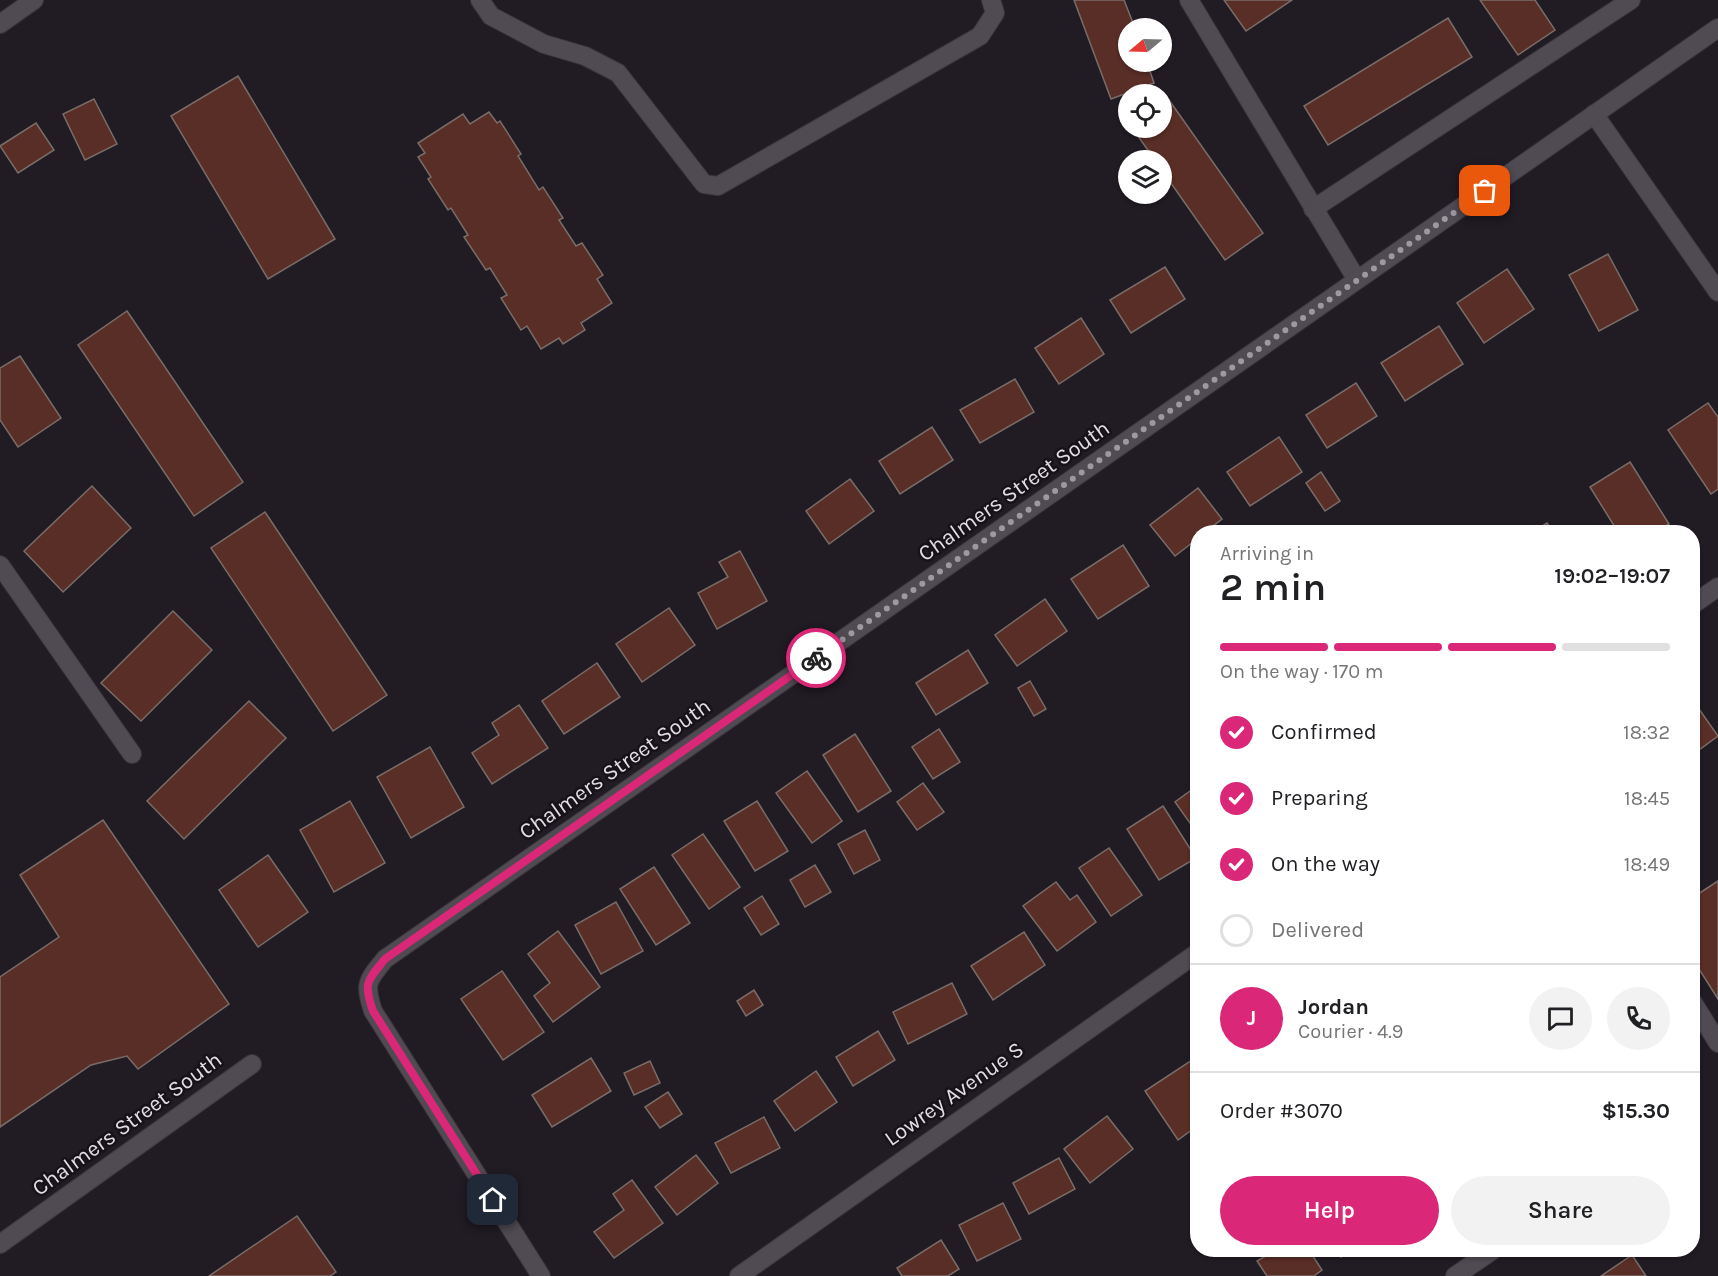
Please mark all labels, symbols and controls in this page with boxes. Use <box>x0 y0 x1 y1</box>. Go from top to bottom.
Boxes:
north arrow <box>1118 18 1172 72</box>
map controls <box>1118 18 1172 204</box>
button: locate <box>1118 84 1172 138</box>
button: layers <box>1118 150 1172 204</box>
pin <box>1459 165 1510 216</box>
icon: bag <box>1468 174 1501 207</box>
street label: Chalmers Street South <box>913 415 1115 567</box>
text: Arriving in <box>1220 542 1314 565</box>
text: 19:02–19:07 <box>1554 563 1670 589</box>
text: 2 min <box>1220 564 1326 610</box>
courier <box>786 628 846 688</box>
icon: bike <box>800 642 833 675</box>
text: On the way · 170 m <box>1220 660 1384 683</box>
street label: Chalmers Street South <box>514 693 716 845</box>
icon: check <box>1220 716 1253 749</box>
text: Confirmed <box>1271 719 1377 745</box>
text: 18:32 <box>1623 721 1670 744</box>
icon: check <box>1220 782 1253 815</box>
text: Preparing <box>1271 785 1368 811</box>
text: 18:45 <box>1624 787 1670 810</box>
icon: check <box>1220 848 1253 881</box>
text: On the way <box>1271 851 1380 877</box>
text: 18:49 <box>1624 853 1670 876</box>
text: Delivered <box>1271 917 1364 943</box>
button: chat <box>1529 987 1592 1050</box>
button: phone <box>1607 987 1670 1050</box>
text: Jordan <box>1298 994 1369 1020</box>
text: J <box>1247 1005 1256 1031</box>
text: Courier · 4.9 <box>1298 1020 1403 1043</box>
street label: Lowrey Avenue S <box>879 1036 1029 1152</box>
street label: Chalmers Street South <box>27 1047 227 1201</box>
text: Order #3070 <box>1220 1098 1343 1124</box>
text: $15.30 <box>1602 1098 1670 1124</box>
pin <box>467 1174 518 1225</box>
button: Help <box>1220 1176 1439 1245</box>
button: Share <box>1451 1176 1670 1245</box>
icon: home <box>476 1183 509 1216</box>

